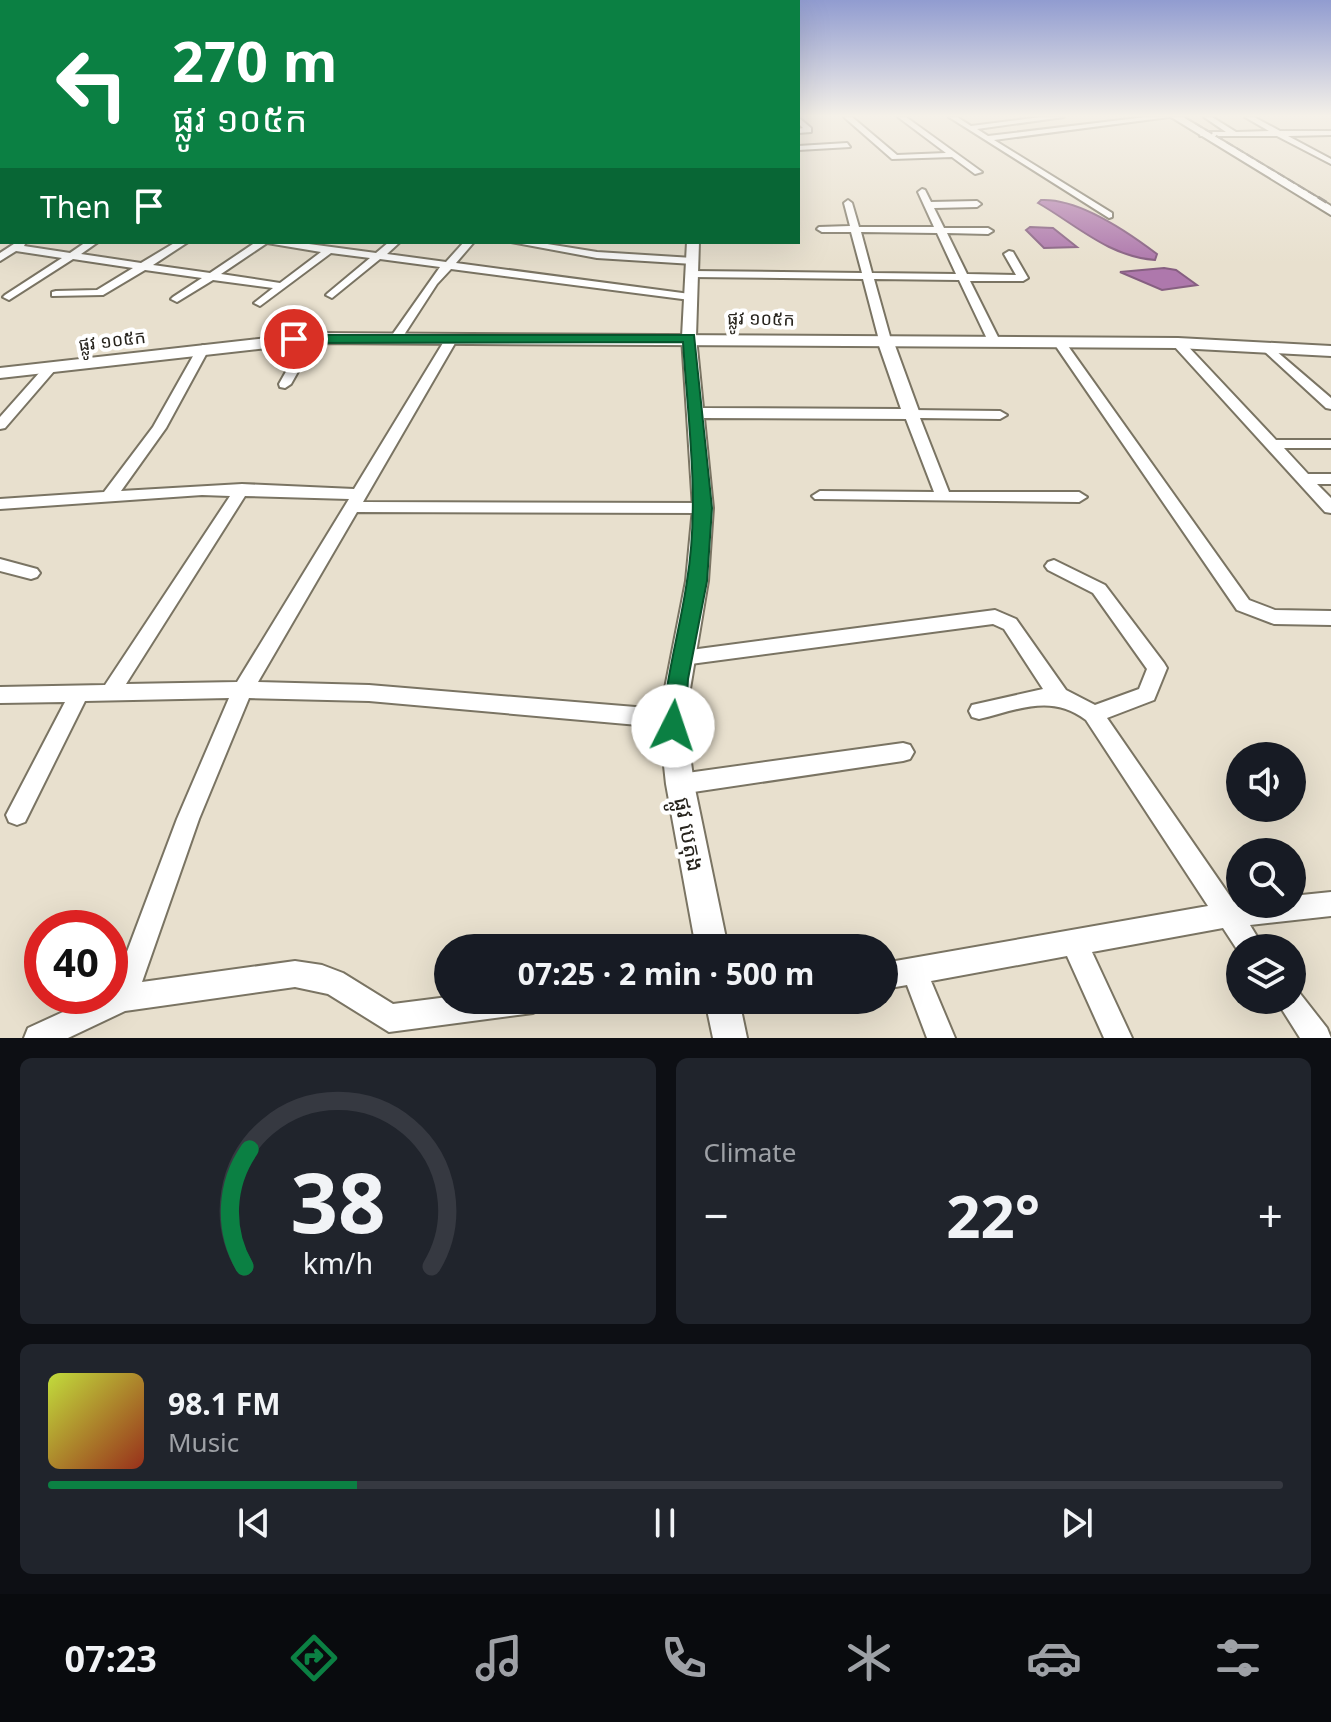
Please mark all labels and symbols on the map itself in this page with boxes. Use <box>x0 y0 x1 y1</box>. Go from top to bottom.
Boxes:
pin <box>260 305 328 373</box>
street label: ផ្លូវ ១០៥ក <box>727 305 795 336</box>
street label: ផ្លូវ ១០៥ក <box>77 324 148 361</box>
position arrow <box>631 684 715 768</box>
street label: ផ្លូវ បេតុង <box>662 794 712 875</box>
speed limit sign: 40 <box>24 910 128 1014</box>

